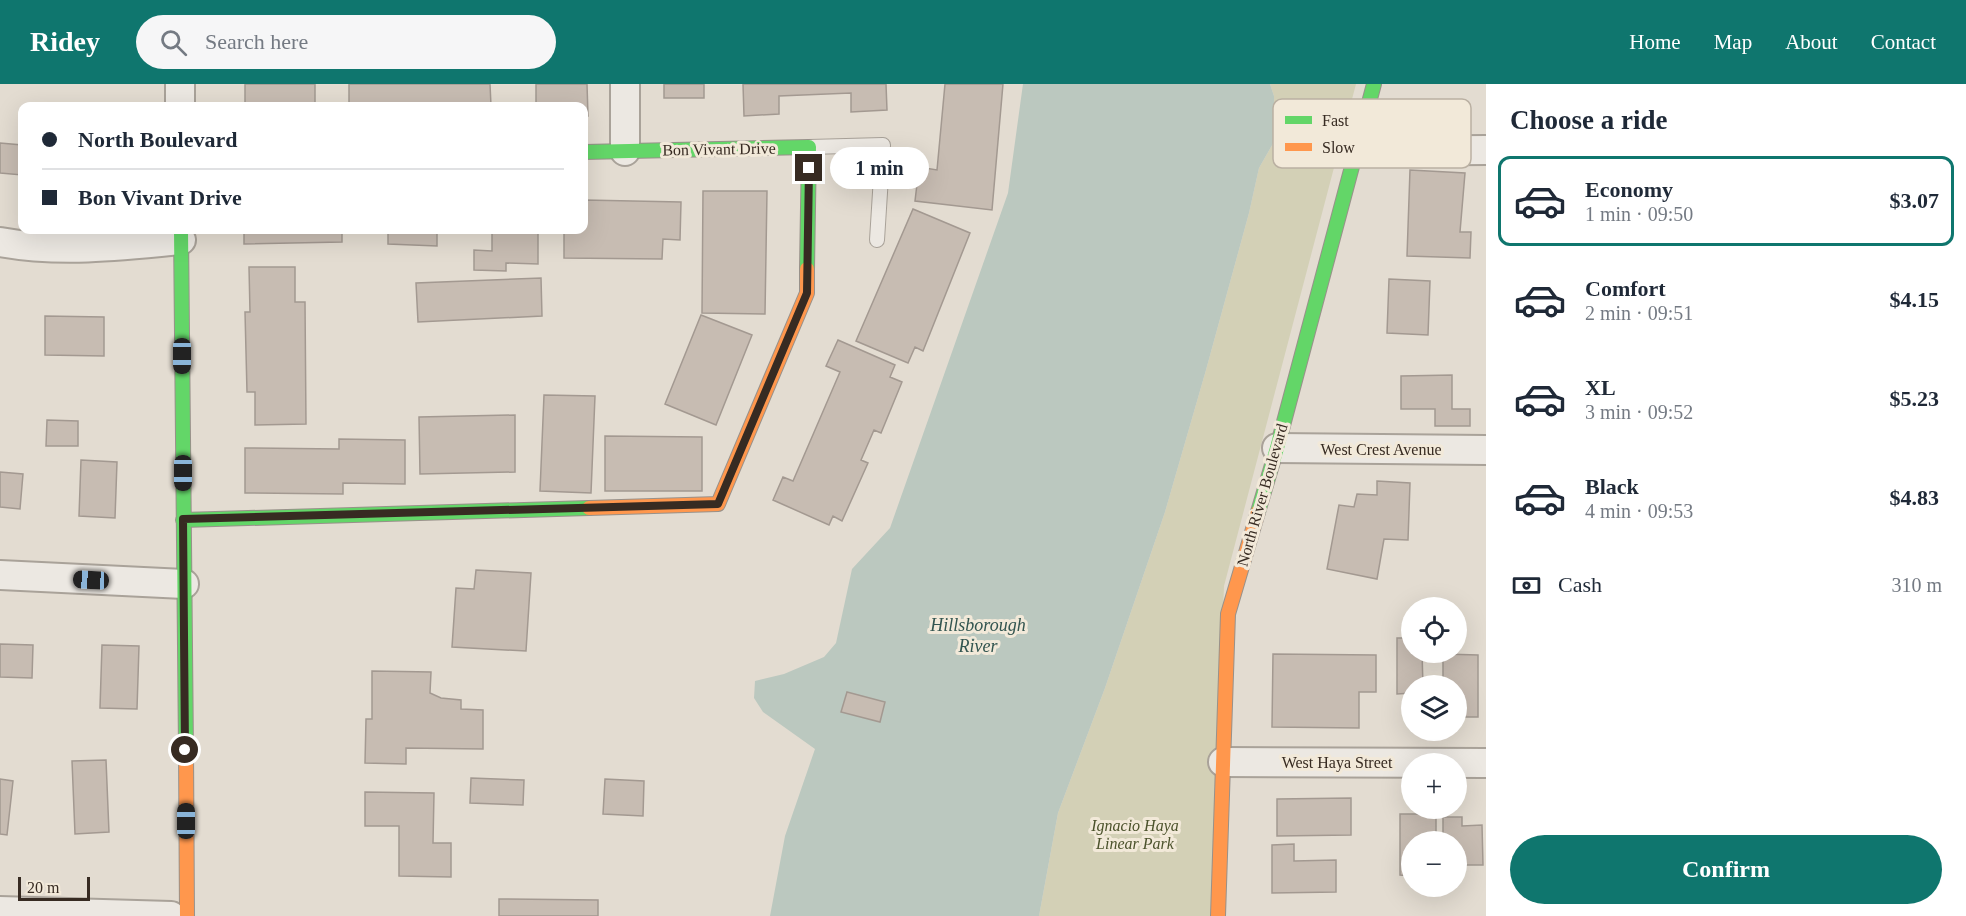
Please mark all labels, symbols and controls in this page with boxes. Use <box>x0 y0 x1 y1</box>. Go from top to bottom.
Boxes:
search box <box>136 15 556 69</box>
text: Ridey <box>30 26 100 57</box>
icon: search <box>157 26 190 59</box>
text: Search here <box>205 29 308 54</box>
text: Home <box>1629 30 1681 54</box>
text: Map <box>1714 30 1752 54</box>
text: About <box>1785 30 1838 54</box>
text: Contact <box>1871 30 1936 54</box>
legend <box>1273 99 1471 168</box>
text: Choose a ride <box>1510 105 1668 135</box>
text: Fast <box>1322 112 1349 129</box>
text: North Boulevard <box>78 127 238 152</box>
text: Slow <box>1322 139 1355 156</box>
street label: Bon Vivant Drive <box>662 140 776 158</box>
callout: 1 min <box>830 147 929 189</box>
route end <box>795 154 822 181</box>
text: 1 min <box>855 157 904 179</box>
icon: car <box>1513 174 1567 228</box>
text: Economy <box>1585 177 1673 202</box>
text: Bon Vivant Drive <box>78 185 242 210</box>
text: $3.07 <box>1890 188 1939 213</box>
text: 1 min · 09:50 <box>1585 203 1693 225</box>
icon: car <box>1513 273 1567 327</box>
text: Comfort <box>1585 276 1666 301</box>
text: $4.15 <box>1890 287 1939 312</box>
text: 2 min · 09:51 <box>1585 302 1693 324</box>
car <box>173 338 191 374</box>
icon: car <box>1513 372 1567 426</box>
text: XL <box>1585 375 1616 400</box>
text: $5.23 <box>1890 386 1939 411</box>
text: 3 min · 09:52 <box>1585 401 1693 423</box>
street label: North River Boulevard <box>1233 422 1291 568</box>
street label: West Crest Avenue <box>1320 441 1442 458</box>
car <box>174 455 192 491</box>
icon: car <box>1513 471 1567 525</box>
text: Black <box>1585 474 1639 499</box>
text: $4.83 <box>1890 485 1939 510</box>
text: 4 min · 09:53 <box>1585 500 1693 522</box>
icon: cash <box>1510 569 1543 602</box>
car <box>73 570 109 590</box>
text: Cash <box>1558 572 1602 597</box>
text: 310 m <box>1891 574 1942 596</box>
map controls <box>1401 597 1467 897</box>
button: locate <box>1401 597 1467 663</box>
water label: Hillsborough River <box>929 615 1026 656</box>
button: layers <box>1401 675 1467 741</box>
route start <box>171 736 198 763</box>
button: + <box>1401 753 1467 819</box>
street label: West Haya Street <box>1282 754 1393 772</box>
car <box>177 803 195 839</box>
park label: Ignacio Haya Linear Park <box>1090 817 1179 852</box>
button: − <box>1401 831 1467 897</box>
button: Confirm <box>1510 835 1942 904</box>
scale bar <box>18 874 90 902</box>
text: 20 m <box>27 879 59 896</box>

